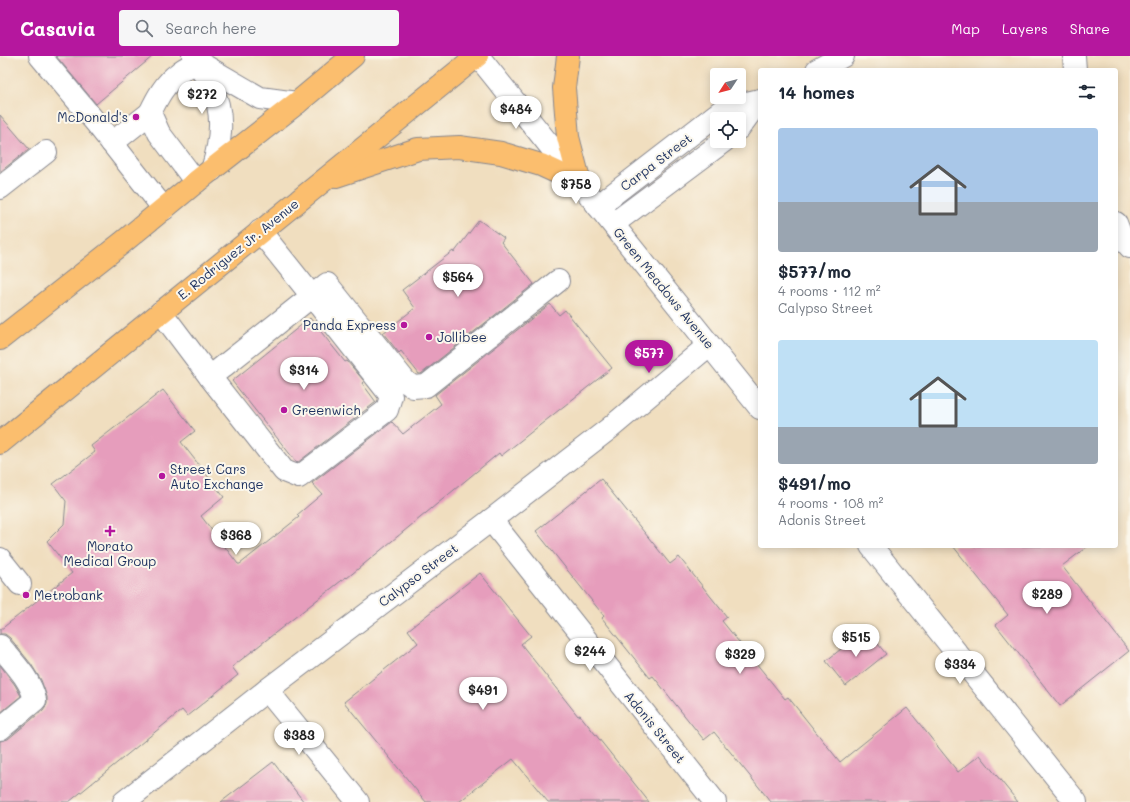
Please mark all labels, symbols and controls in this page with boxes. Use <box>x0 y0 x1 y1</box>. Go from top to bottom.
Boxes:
search box <box>119 10 399 46</box>
text: Casavia <box>20 16 95 41</box>
icon: search <box>133 17 155 39</box>
text: Search here <box>165 18 257 38</box>
text: Map <box>951 19 980 38</box>
text: Layers <box>1002 19 1048 38</box>
text: Share <box>1070 19 1110 38</box>
north arrow <box>710 68 746 104</box>
map controls <box>710 68 746 148</box>
pin: $272 <box>178 81 226 115</box>
text: 14 homes <box>778 81 855 103</box>
icon: filters <box>1076 81 1098 103</box>
text: $272 <box>187 85 217 102</box>
pin: $484 <box>492 96 540 130</box>
text: $484 <box>500 100 532 117</box>
place label: McDonald's <box>57 108 128 125</box>
marker: McDonald's <box>131 112 141 122</box>
button: locate <box>710 112 746 148</box>
street label: Carpa Street <box>616 129 695 194</box>
icon: home <box>902 154 974 226</box>
pin: $758 <box>552 171 600 205</box>
text: $758 <box>561 175 591 192</box>
street label: E. Rodriguez Jr. Avenue <box>174 194 302 303</box>
street label: Green Meadows Avenue <box>610 223 719 352</box>
text: $577/mo <box>778 260 851 282</box>
pin: $564 <box>434 264 482 298</box>
text: $564 <box>442 268 474 285</box>
text: 4 rooms · 112 m² <box>778 282 881 299</box>
text: Calypso Street <box>778 299 873 316</box>
place label: Panda Express <box>303 316 396 333</box>
marker: Panda Express <box>399 320 409 330</box>
place label: Jollibee <box>437 328 487 345</box>
marker: Jollibee <box>424 332 434 342</box>
pin: $577 <box>625 340 673 374</box>
text: $577 <box>634 344 664 361</box>
pin: $314 <box>280 357 328 391</box>
text: $314 <box>289 361 319 378</box>
icon: home <box>902 366 974 438</box>
place label: Greenwich <box>292 401 361 418</box>
marker: Greenwich <box>279 405 289 415</box>
place label: Street Cars Auto Exchange <box>170 460 264 492</box>
marker: Street Cars Auto Exchange <box>157 471 167 481</box>
text: $491/mo <box>778 472 851 494</box>
text: 4 rooms · 108 m² <box>778 494 884 511</box>
text: Adonis Street <box>778 511 866 528</box>
pin: $368 <box>212 522 260 556</box>
marker: Morato Medical Group <box>104 525 116 537</box>
text: $368 <box>220 526 252 543</box>
place label: Morato Medical Group <box>64 537 156 569</box>
street label: Calypso Street <box>375 539 461 610</box>
pin: $289 <box>1023 581 1071 615</box>
text: $289 <box>1031 585 1063 602</box>
place label: Metrobank <box>34 586 103 603</box>
marker: Metrobank <box>21 590 31 600</box>
pin: $515 <box>832 624 880 658</box>
text: $515 <box>842 628 870 645</box>
pin: $244 <box>566 638 614 672</box>
pin: $329 <box>716 641 764 675</box>
text: $244 <box>574 642 606 659</box>
text: $329 <box>725 645 755 662</box>
pin: $334 <box>936 651 984 685</box>
text: $334 <box>944 655 976 672</box>
pin: $491 <box>459 677 507 711</box>
text: $491 <box>468 681 498 698</box>
street label: Adonis Street <box>621 687 690 766</box>
pin: $383 <box>275 722 323 756</box>
text: $383 <box>283 726 315 743</box>

